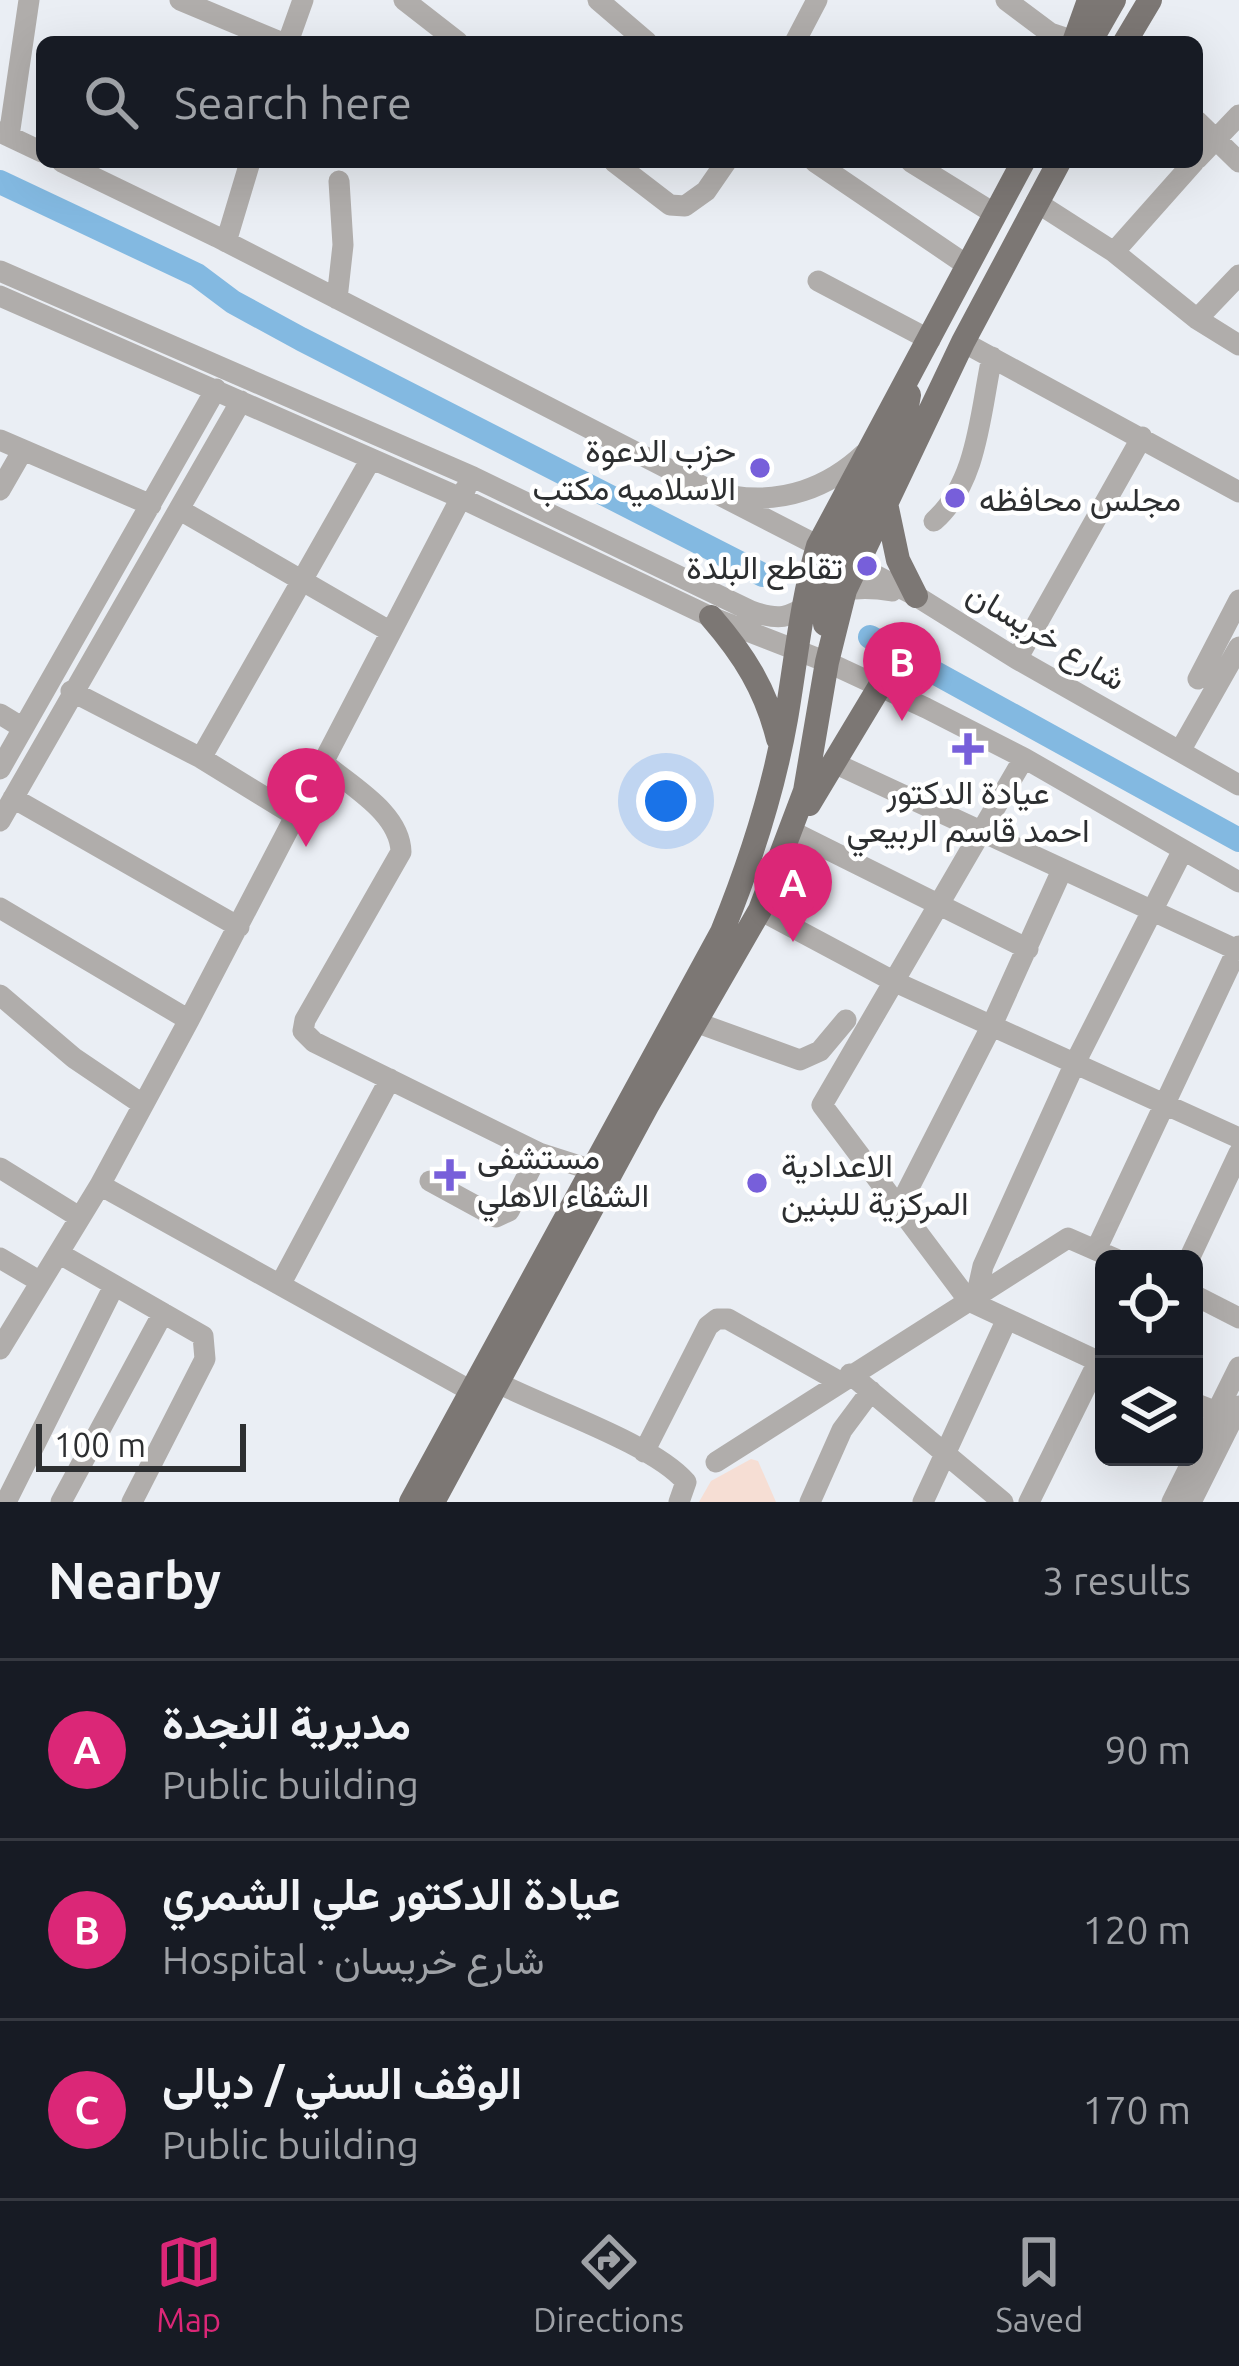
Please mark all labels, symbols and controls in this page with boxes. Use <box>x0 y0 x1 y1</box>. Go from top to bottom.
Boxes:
search box <box>36 36 1203 168</box>
icon: search <box>78 69 144 135</box>
text: Search here <box>174 77 412 128</box>
place label: حزب الدعوة الاسلاميه مكتب <box>533 431 736 508</box>
marker: حزب الدعوة الاسلاميه مكتب <box>747 455 773 481</box>
place label: مجلس محافظه <box>979 480 1181 519</box>
marker: مجلس محافظه <box>942 485 968 511</box>
place label: تقاطع البلدة <box>686 548 843 590</box>
marker: تقاطع البلدة <box>854 553 880 579</box>
street label: شارع خريسان <box>959 573 1133 701</box>
pin: B <box>863 622 941 721</box>
marker: عيادة الدكتور احمد قاسم الربيعي <box>952 733 984 765</box>
pin: C <box>267 748 345 847</box>
your location <box>636 771 696 831</box>
place label: عيادة الدكتور احمد قاسم الربيعي <box>846 773 1090 857</box>
pin: A <box>754 843 832 942</box>
place label: مستشفى الشفاء الاهلي <box>477 1138 649 1222</box>
place label: الاعدادية المركزية للبنين <box>781 1146 969 1224</box>
marker: مستشفى الشفاء الاهلي <box>434 1159 466 1191</box>
marker: الاعدادية المركزية للبنين <box>744 1170 770 1196</box>
map controls <box>1095 1250 1203 1466</box>
button: locate <box>1095 1250 1203 1358</box>
button: layers <box>1095 1358 1203 1466</box>
scale bar <box>36 1418 246 1471</box>
text: 100 m <box>54 1426 146 1463</box>
text: Nearby <box>48 1551 221 1609</box>
text: 3 results <box>1042 1559 1191 1602</box>
text: مديرية النجدة <box>162 1697 411 1748</box>
text: A <box>73 1728 101 1771</box>
text: 90 m <box>1104 1728 1191 1771</box>
text: Public building <box>162 1763 419 1806</box>
text: عيادة الدكتور علي الشمري <box>162 1868 620 1919</box>
text: B <box>74 1908 100 1951</box>
text: 120 m <box>1082 1908 1191 1951</box>
text: Hospital · شارع خريسان <box>162 1938 544 1981</box>
text: الوقف السني / ديالى <box>162 2057 522 2108</box>
text: C <box>75 2088 99 2131</box>
text: 170 m <box>1082 2088 1191 2131</box>
text: Public building <box>162 2123 419 2166</box>
tab: Map <box>156 2229 222 2338</box>
tab: Directions <box>533 2229 684 2338</box>
tab: Saved <box>995 2229 1083 2338</box>

